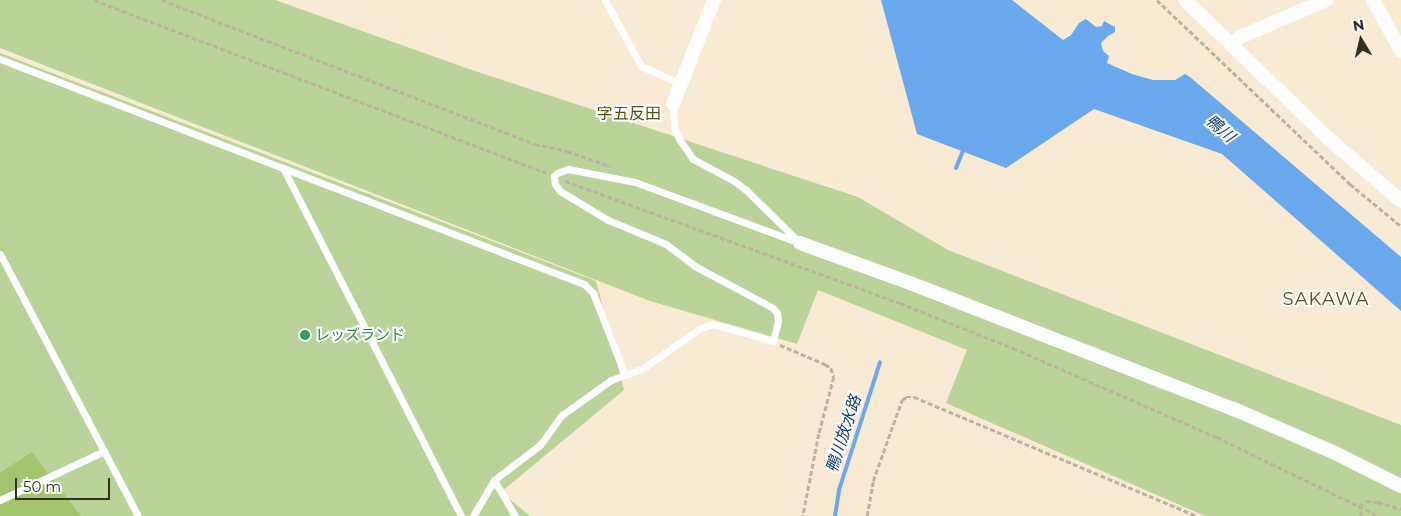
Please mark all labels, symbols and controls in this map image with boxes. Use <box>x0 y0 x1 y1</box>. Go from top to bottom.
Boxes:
north arrow <box>1336 15 1386 65</box>
text: N <box>1352 15 1366 35</box>
district label: 字五反田 <box>597 104 661 124</box>
water label: 鴨川 <box>1202 111 1238 147</box>
district label: SAKAWA <box>1282 288 1370 310</box>
place label: レッズランド <box>315 326 405 344</box>
marker: レッズランド <box>299 329 311 341</box>
water label: 鴨川放水路 <box>823 393 865 475</box>
scale bar <box>18 468 112 500</box>
text: 50 m <box>23 477 61 496</box>

